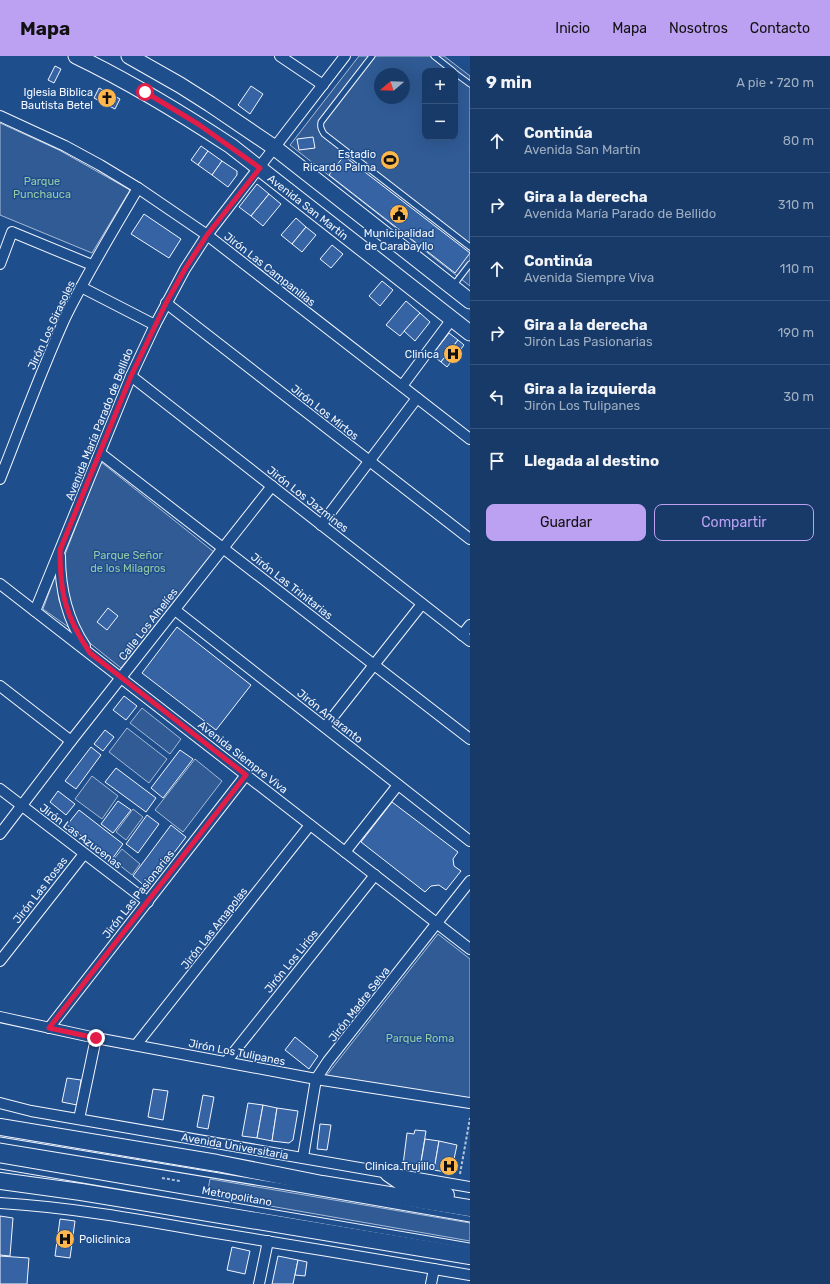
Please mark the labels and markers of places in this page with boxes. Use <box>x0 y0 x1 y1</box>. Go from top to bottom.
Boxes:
place label: Iglesia Biblica Bautista Betel <box>21 86 93 112</box>
church icon: Iglesia Biblica Bautista Betel <box>96 87 118 109</box>
place label: Estadio Ricardo Palma <box>303 148 376 174</box>
sports icon: Estadio Ricardo Palma <box>379 149 401 171</box>
public building icon: Municipalidad de Carabayllo <box>388 203 410 225</box>
place label: Municipalidad de Carabayllo <box>364 227 434 253</box>
hospital icon: Clinica <box>442 343 464 365</box>
place label: Clinica <box>405 348 439 361</box>
hospital icon: Clinica Trujillo <box>438 1155 460 1177</box>
place label: Clinica Trujillo <box>365 1160 435 1173</box>
hospital icon: Policlinica <box>54 1228 76 1250</box>
place label: Policlinica <box>79 1233 131 1246</box>

